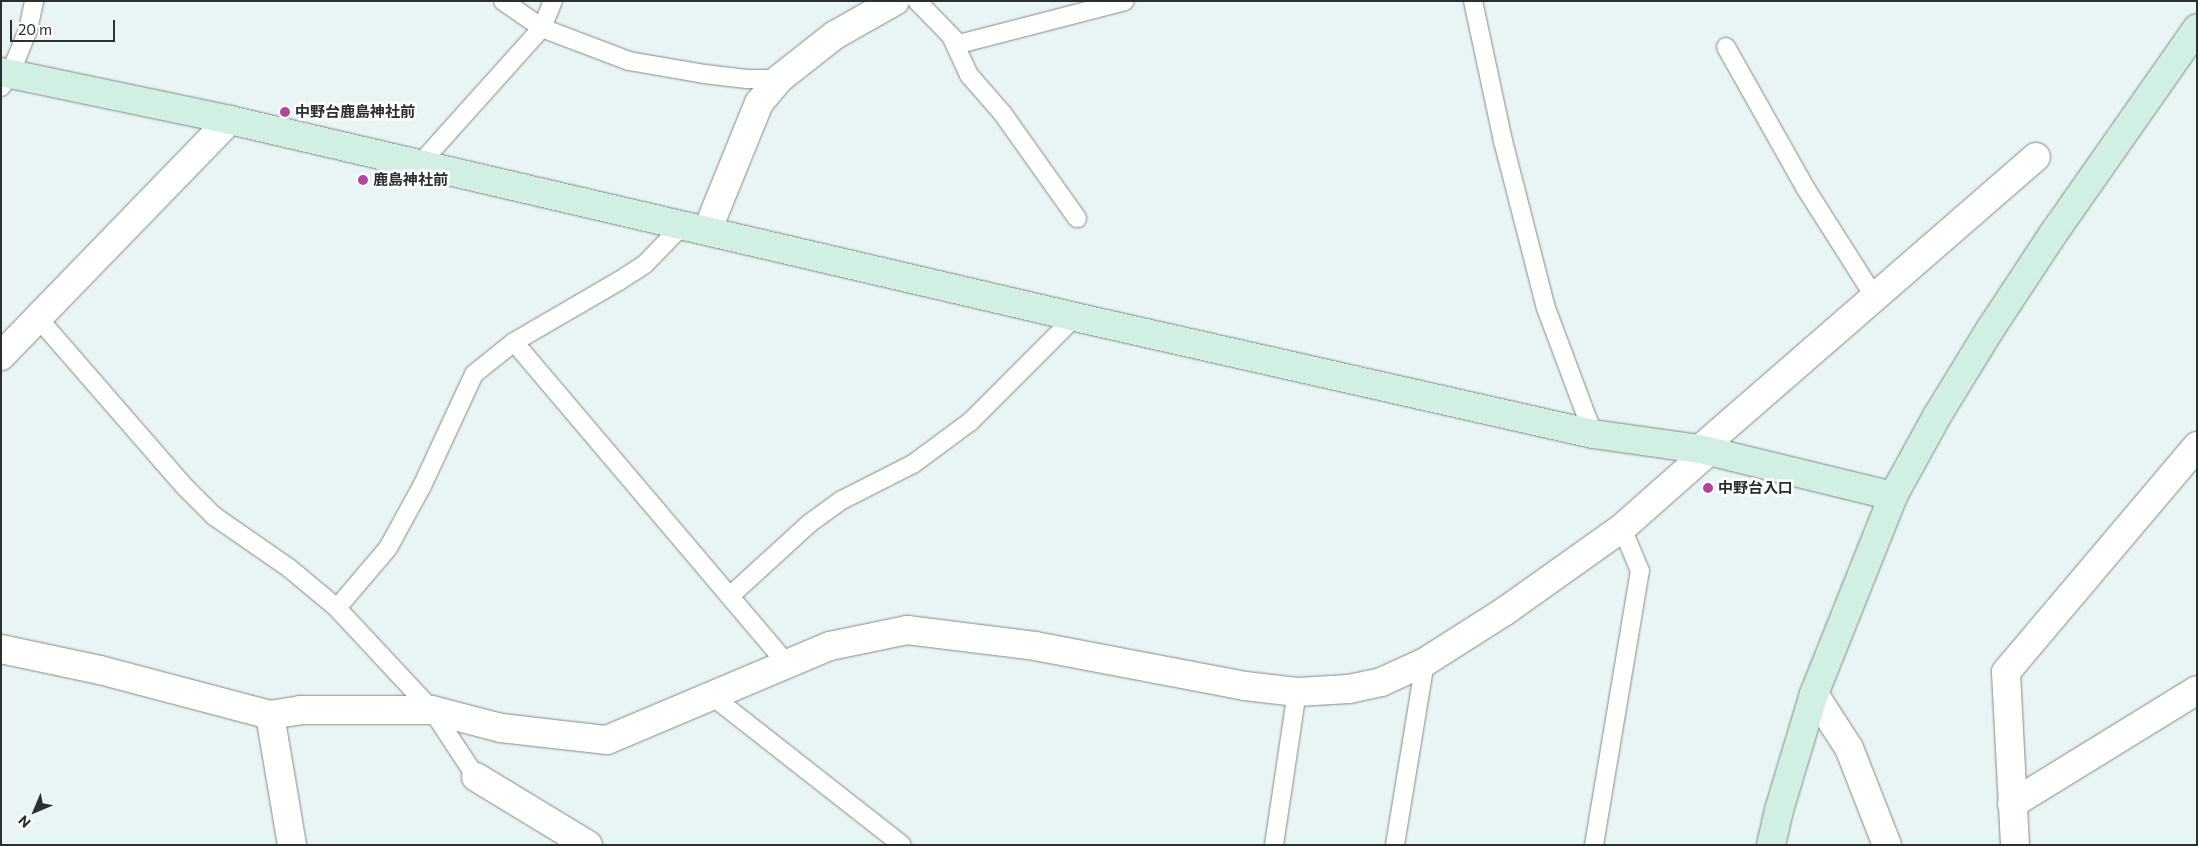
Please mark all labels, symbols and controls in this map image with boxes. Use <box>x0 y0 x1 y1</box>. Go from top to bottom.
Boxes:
scale bar <box>12 10 118 42</box>
text: 20 m <box>18 20 52 38</box>
place label: 中野台鹿島神社前 <box>295 103 415 121</box>
marker: 中野台鹿島神社前 <box>279 106 291 118</box>
place label: 鹿島神社前 <box>373 171 448 189</box>
marker: 鹿島神社前 <box>357 174 369 186</box>
place label: 中野台入口 <box>1718 479 1793 497</box>
marker: 中野台入口 <box>1702 482 1714 494</box>
north arrow <box>10 786 60 836</box>
text: N <box>14 812 34 832</box>

